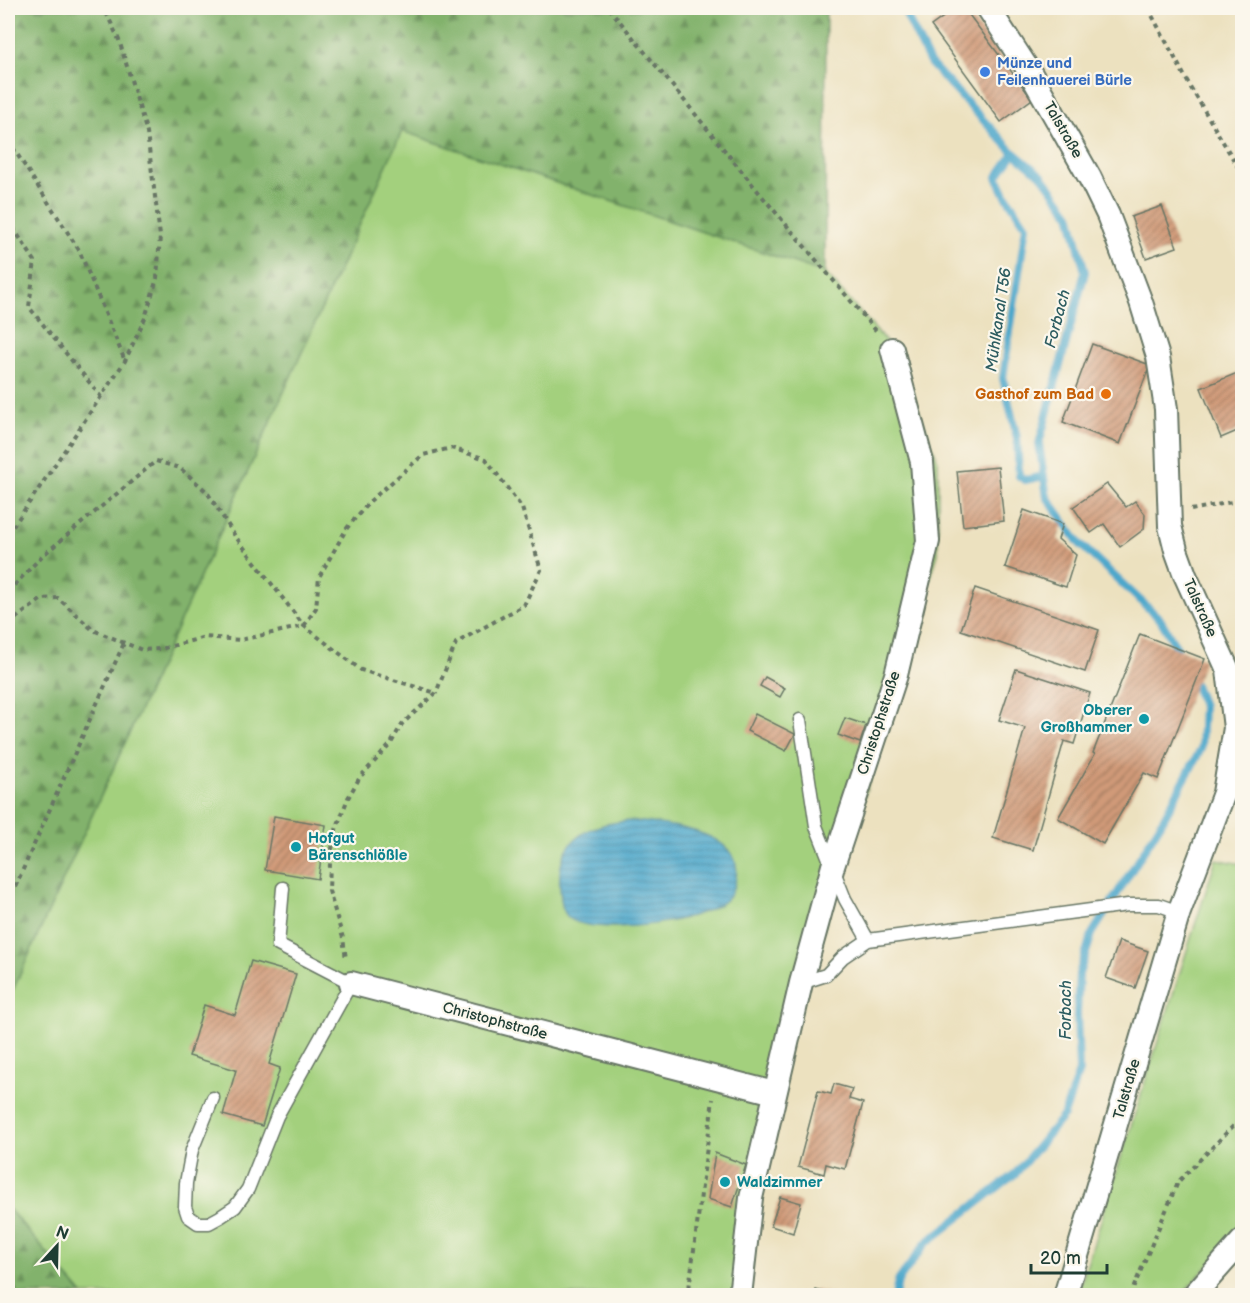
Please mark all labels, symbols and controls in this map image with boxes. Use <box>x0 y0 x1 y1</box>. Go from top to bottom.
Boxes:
place label: Münze und Feilenhauerei Bürle <box>997 54 1132 90</box>
marker: Münze und Feilenhauerei Bürle <box>978 65 992 79</box>
street label: Talstraße <box>1039 98 1087 162</box>
water label: Mühlkanal T56 <box>982 266 1016 373</box>
water label: Forbach <box>1041 287 1075 350</box>
place label: Gasthof zum Bad <box>975 385 1094 404</box>
marker: Gasthof zum Bad <box>1099 387 1113 401</box>
street label: Talstraße <box>1179 576 1221 640</box>
street label: Christophstraße <box>853 669 905 777</box>
place label: Oberer Großhammer <box>1041 701 1133 737</box>
marker: Oberer Großhammer <box>1137 712 1151 726</box>
place label: Hofgut Bärenschlößle <box>308 829 408 865</box>
marker: Hofgut Bärenschlößle <box>289 840 303 854</box>
water label: Forbach <box>1057 980 1076 1040</box>
street label: Christophstraße <box>440 998 550 1044</box>
street label: Talstraße <box>1109 1056 1145 1122</box>
place label: Waldzimmer <box>737 1173 823 1192</box>
marker: Waldzimmer <box>718 1175 732 1189</box>
north arrow <box>27 1216 87 1276</box>
text: N <box>53 1222 71 1245</box>
scale bar <box>1031 1237 1108 1275</box>
text: 20 m <box>1040 1248 1081 1269</box>

